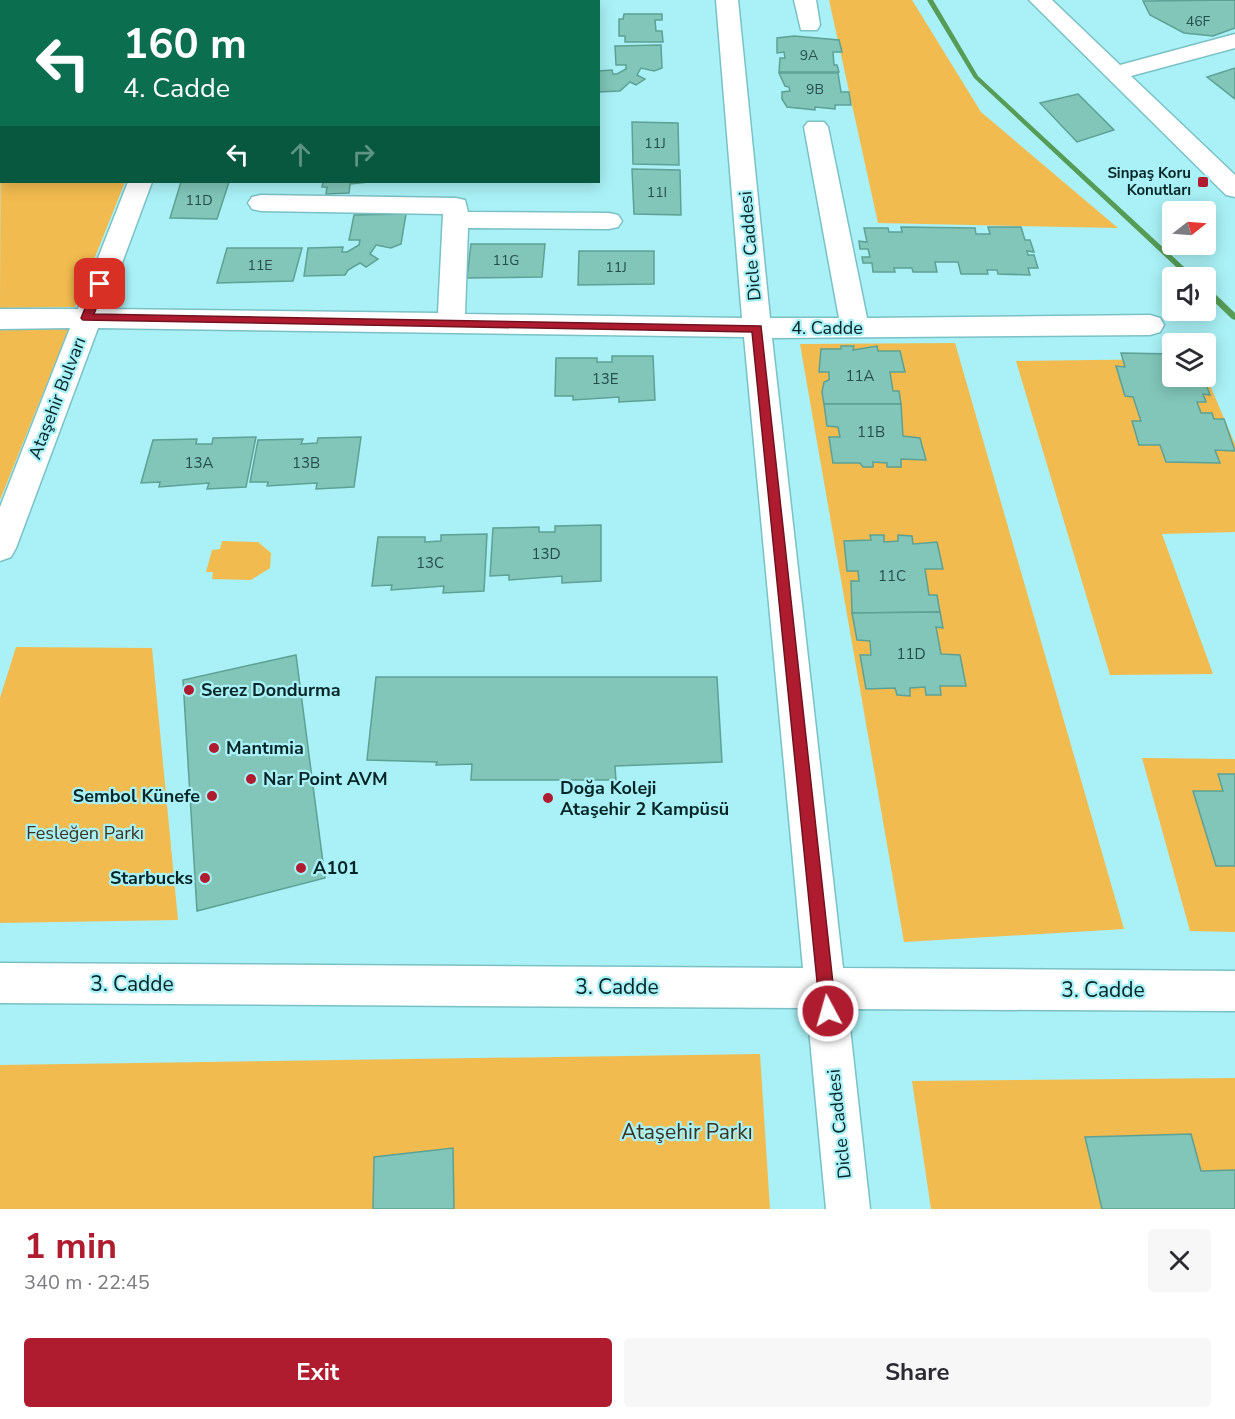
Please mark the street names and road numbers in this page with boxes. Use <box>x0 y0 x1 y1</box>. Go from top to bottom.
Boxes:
street label: Dicle Caddesi <box>733 190 767 302</box>
street label: 4. Cadde <box>791 316 863 340</box>
street label: Ataşehir Bulvarı <box>23 333 91 463</box>
street label: 3. Cadde <box>90 970 174 998</box>
street label: 3. Cadde <box>575 973 659 1001</box>
street label: 3. Cadde <box>1061 976 1145 1004</box>
street label: Dicle Caddesi <box>821 1068 857 1180</box>

